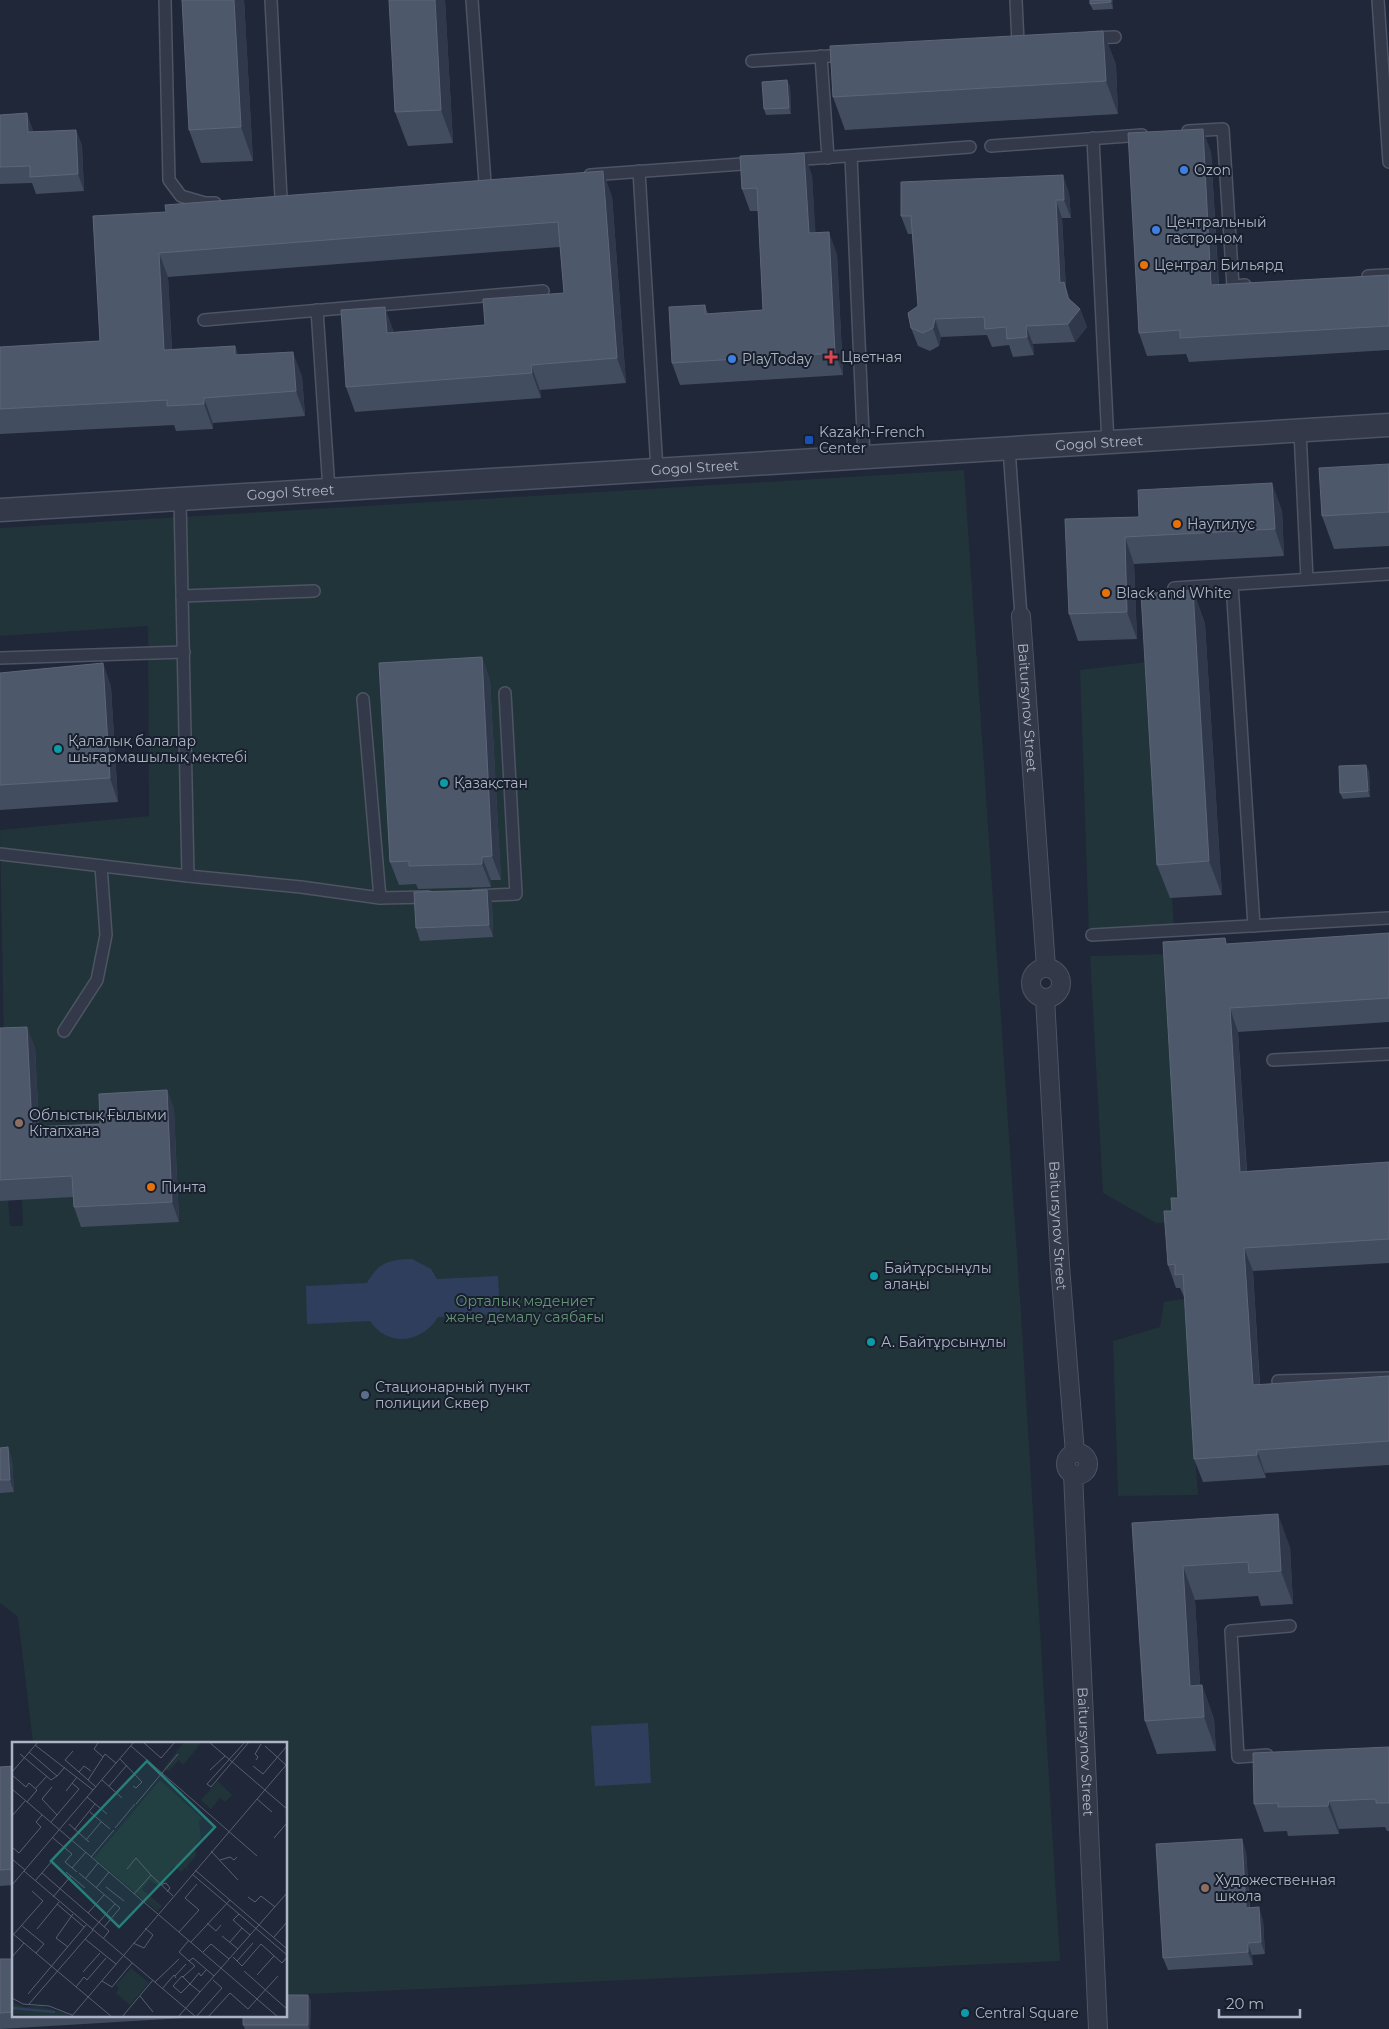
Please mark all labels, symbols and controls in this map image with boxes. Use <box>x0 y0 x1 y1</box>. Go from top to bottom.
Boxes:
place label: Ozon <box>1194 161 1231 179</box>
marker: Ozon <box>1178 164 1190 176</box>
place label: Центральный гастроном <box>1166 213 1267 247</box>
marker: Центральный гастроном <box>1150 224 1162 236</box>
place label: Централ Бильярд <box>1154 256 1283 274</box>
marker: Централ Бильярд <box>1138 259 1150 271</box>
place label: Цветная <box>841 348 902 366</box>
place label: PlayToday <box>742 350 812 368</box>
marker: Цветная <box>825 351 837 363</box>
marker: PlayToday <box>726 353 738 365</box>
place label: Kazakh-French Center <box>819 423 925 457</box>
street label: Gogol Street <box>1055 431 1144 454</box>
marker: Kazakh-French Center <box>803 434 815 446</box>
street label: Gogol Street <box>650 456 739 479</box>
street label: Gogol Street <box>246 481 335 504</box>
place label: Наутилус <box>1187 515 1255 533</box>
marker: Наутилус <box>1171 518 1183 530</box>
place label: Black and White <box>1116 584 1232 602</box>
marker: Black and White <box>1100 587 1112 599</box>
street label: Baitursynov Street <box>1014 643 1041 773</box>
place label: Қалалық балалар шығармашылық мектебі <box>68 732 247 766</box>
marker: Қалалық балалар шығармашылық мектебі <box>52 743 64 755</box>
place label: Қазақстан <box>454 774 528 792</box>
marker: Қазақстан <box>438 777 450 789</box>
place label: Облыстық Ғылыми Кітапхана <box>29 1106 167 1140</box>
marker: Облыстық Ғылыми Кітапхана <box>13 1117 25 1129</box>
street label: Baitursynov Street <box>1045 1161 1071 1291</box>
place label: Пинта <box>161 1178 206 1196</box>
marker: Пинта <box>145 1181 157 1193</box>
place label: Байтұрсынұлы алаңы <box>884 1259 992 1293</box>
marker: Байтұрсынұлы алаңы <box>868 1270 880 1282</box>
park label: Орталық мәдениет және демалу саябағы <box>446 1292 604 1326</box>
place label: А. Байтұрсынұлы <box>881 1333 1006 1351</box>
marker: А. Байтұрсынұлы <box>865 1336 877 1348</box>
place label: Стационарный пункт полиции Сквер <box>375 1378 530 1412</box>
marker: Стационарный пункт полиции Сквер <box>359 1389 371 1401</box>
street label: Baitursynov Street <box>1074 1687 1097 1817</box>
inset map <box>12 1742 288 2016</box>
place label: Художественная школа <box>1215 1871 1336 1905</box>
marker: Художественная школа <box>1199 1882 1211 1894</box>
scale bar <box>1219 1986 1300 2018</box>
text: 20 m <box>1226 1994 1264 2013</box>
place label: Central Square <box>975 2004 1079 2022</box>
marker: Central Square <box>959 2007 971 2019</box>

